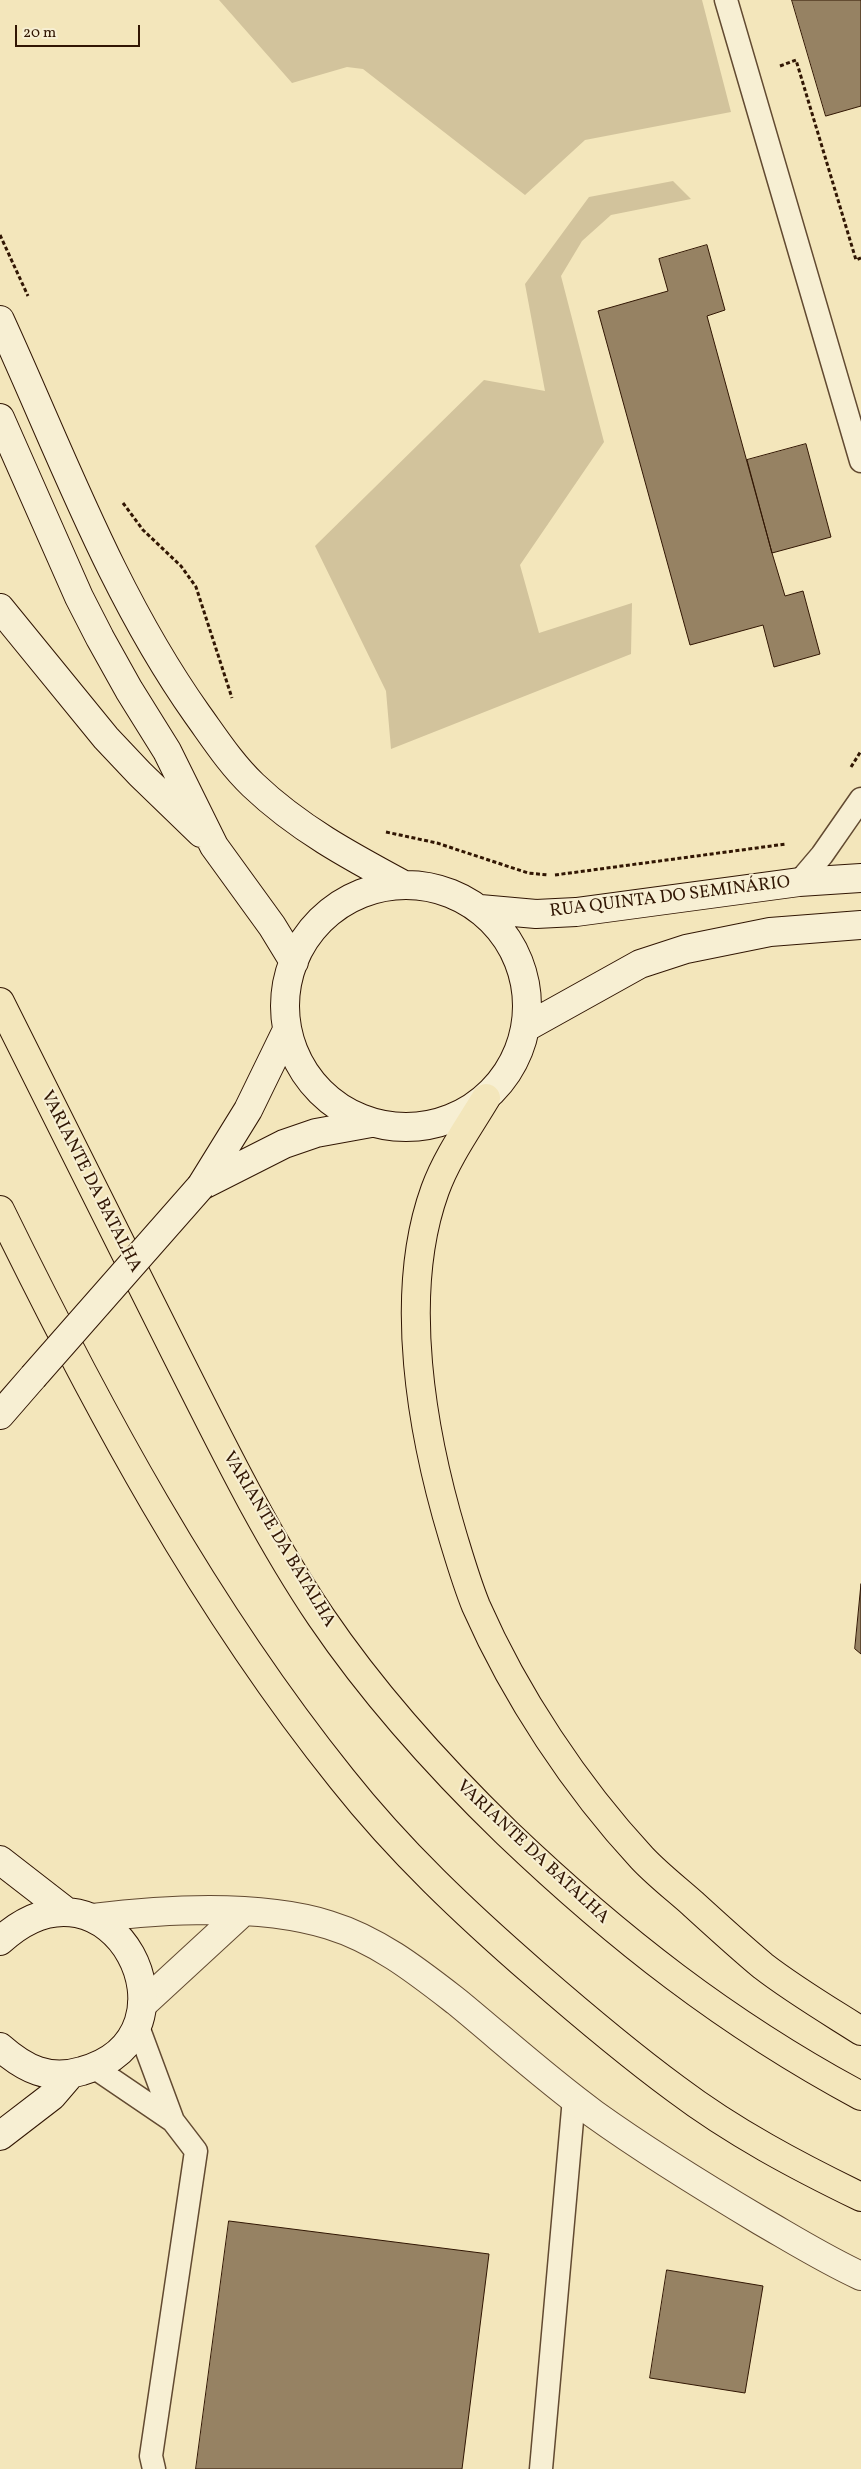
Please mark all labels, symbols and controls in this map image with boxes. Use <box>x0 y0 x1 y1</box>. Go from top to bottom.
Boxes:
scale bar <box>18 15 142 47</box>
text: 20 m <box>23 23 56 44</box>
street label: RUA QUINTA DO SEMINÁRIO <box>549 873 791 923</box>
street label: VARIANTE DA BATALHA <box>35 1087 145 1277</box>
street label: VARIANTE DA BATALHA <box>217 1448 339 1632</box>
street label: VARIANTE DA BATALHA <box>451 1777 613 1929</box>

